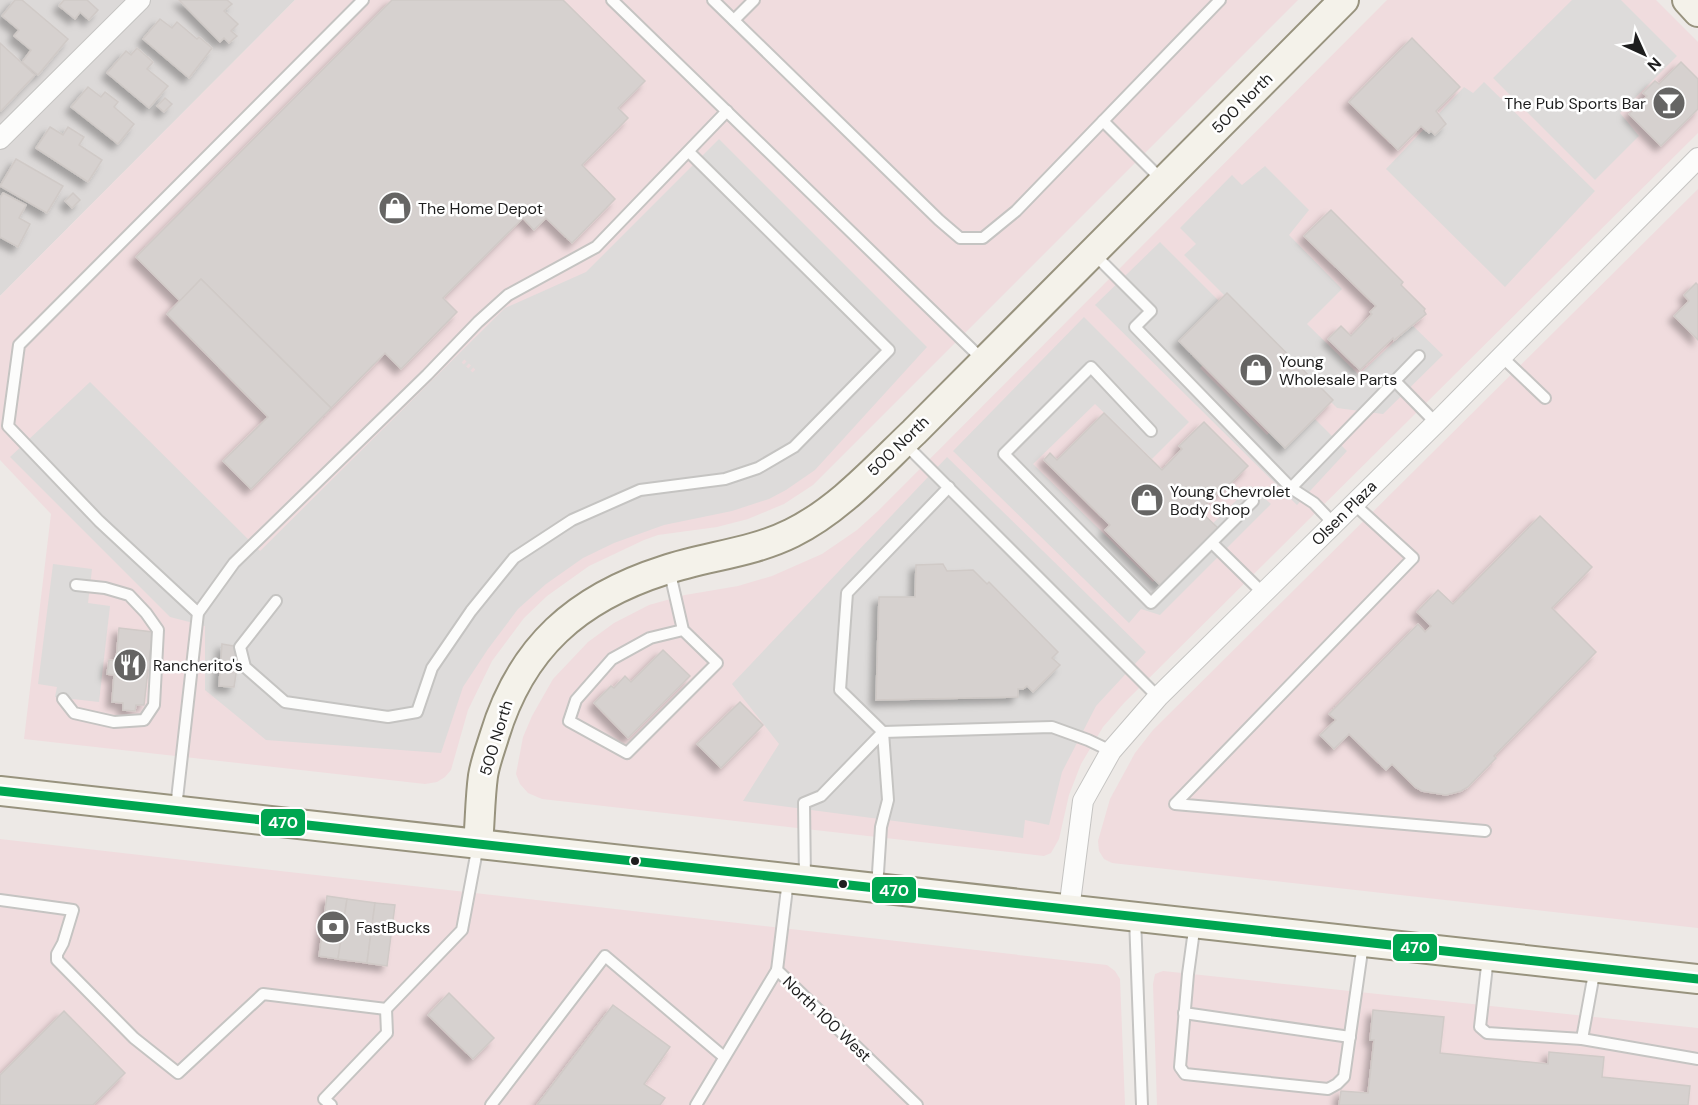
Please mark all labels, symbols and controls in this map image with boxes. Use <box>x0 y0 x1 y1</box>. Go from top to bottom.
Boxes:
north arrow <box>1614 24 1674 84</box>
text: N <box>1643 53 1666 76</box>
street label: 500 North <box>1207 68 1277 138</box>
bar icon: The Pub Sports Bar <box>1651 85 1687 121</box>
place label: The Pub Sports Bar <box>1504 93 1646 114</box>
shop icon: The Home Depot <box>377 190 413 226</box>
place label: The Home Depot <box>418 198 543 219</box>
place label: Young Wholesale Parts <box>1279 351 1397 390</box>
shop icon: Young Wholesale Parts <box>1238 352 1274 388</box>
street label: 500 North <box>863 411 933 481</box>
street label: Olsen Plaza <box>1307 476 1381 550</box>
place label: Young Chevrolet Body Shop <box>1170 481 1291 520</box>
shop icon: Young Chevrolet Body Shop <box>1129 482 1165 518</box>
restaurant icon: Rancherito's <box>112 647 148 683</box>
place label: Rancherito's <box>153 655 243 676</box>
street label: 500 North <box>475 698 517 778</box>
line badge: 470 <box>260 808 306 837</box>
text: 470 <box>268 812 298 833</box>
unlabelled marker <box>629 855 641 867</box>
line badge: 470 <box>871 876 917 904</box>
unlabelled marker <box>837 878 849 890</box>
text: 470 <box>879 880 909 901</box>
bank icon: FastBucks <box>315 909 351 945</box>
place label: FastBucks <box>356 917 430 938</box>
line badge: 470 <box>1392 933 1438 962</box>
text: 470 <box>1400 937 1430 958</box>
street label: North 100 West <box>778 971 876 1067</box>

